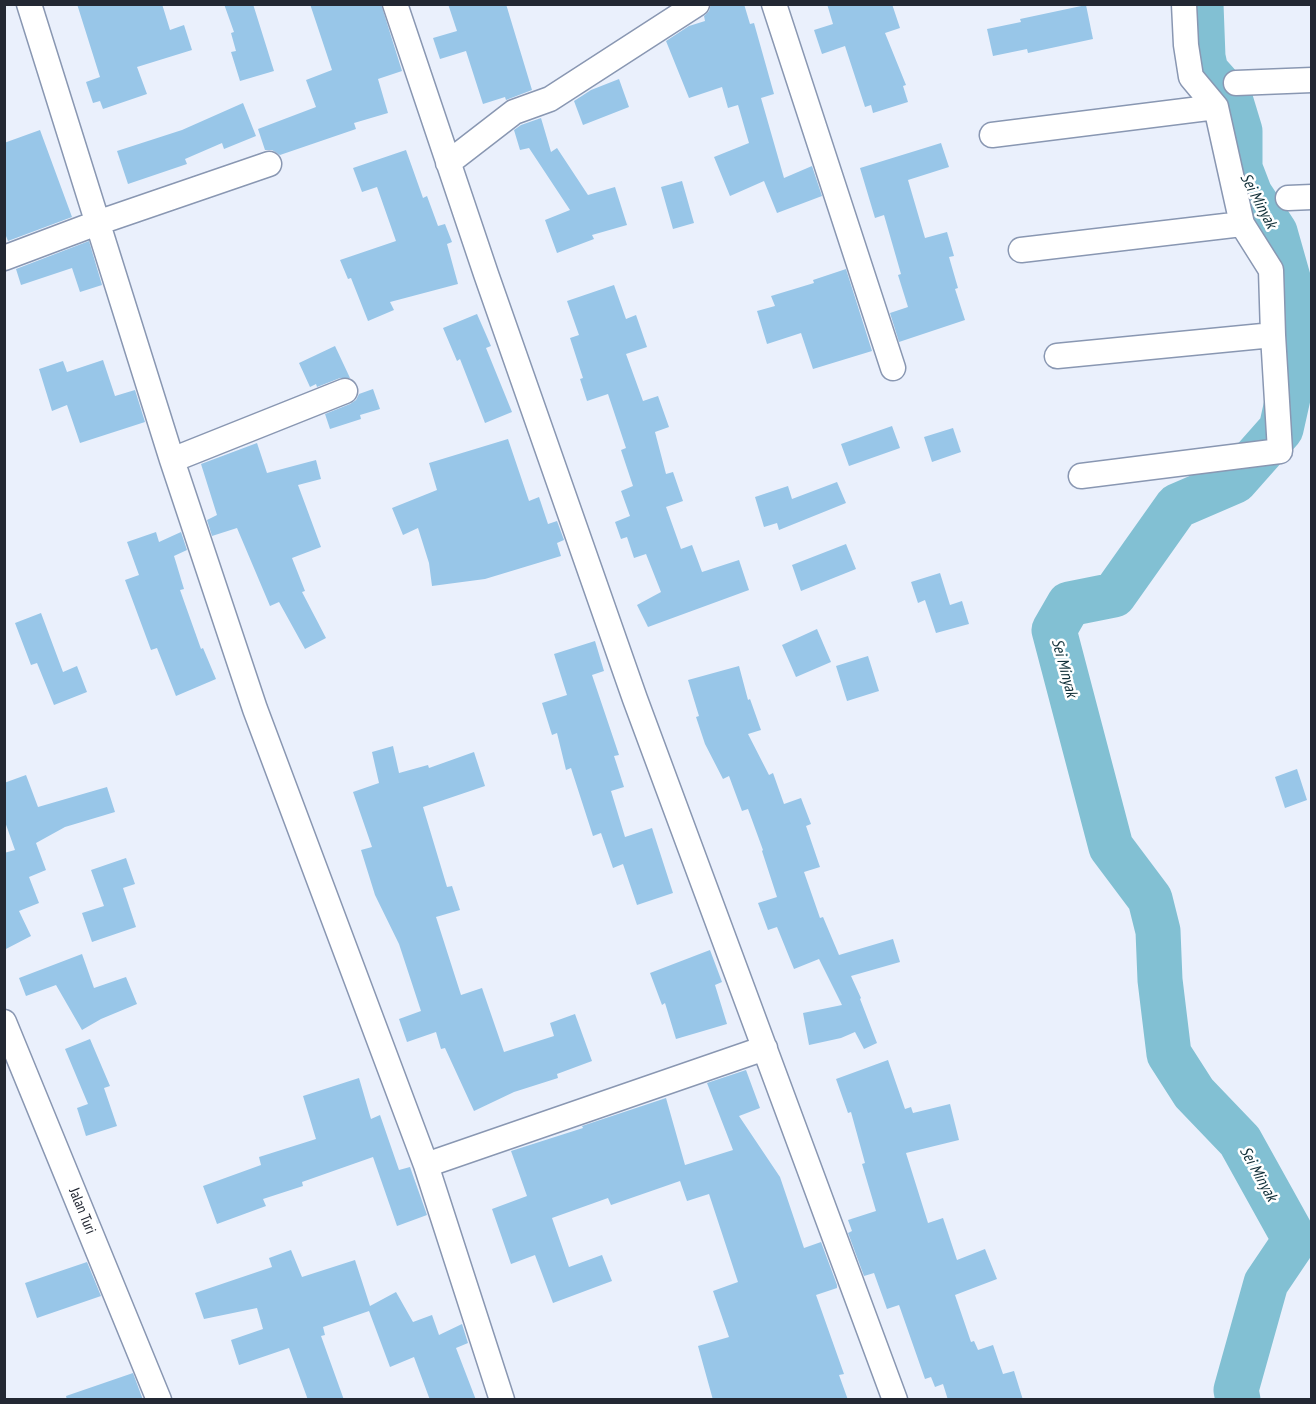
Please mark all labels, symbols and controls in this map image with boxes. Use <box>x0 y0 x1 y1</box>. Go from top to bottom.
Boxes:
water label: Sei Minyak <box>1236 170 1280 232</box>
water label: Sei Minyak <box>1047 637 1081 699</box>
water label: Sei Minyak <box>1235 1143 1281 1205</box>
street label: Jalan Turi <box>65 1185 99 1237</box>

